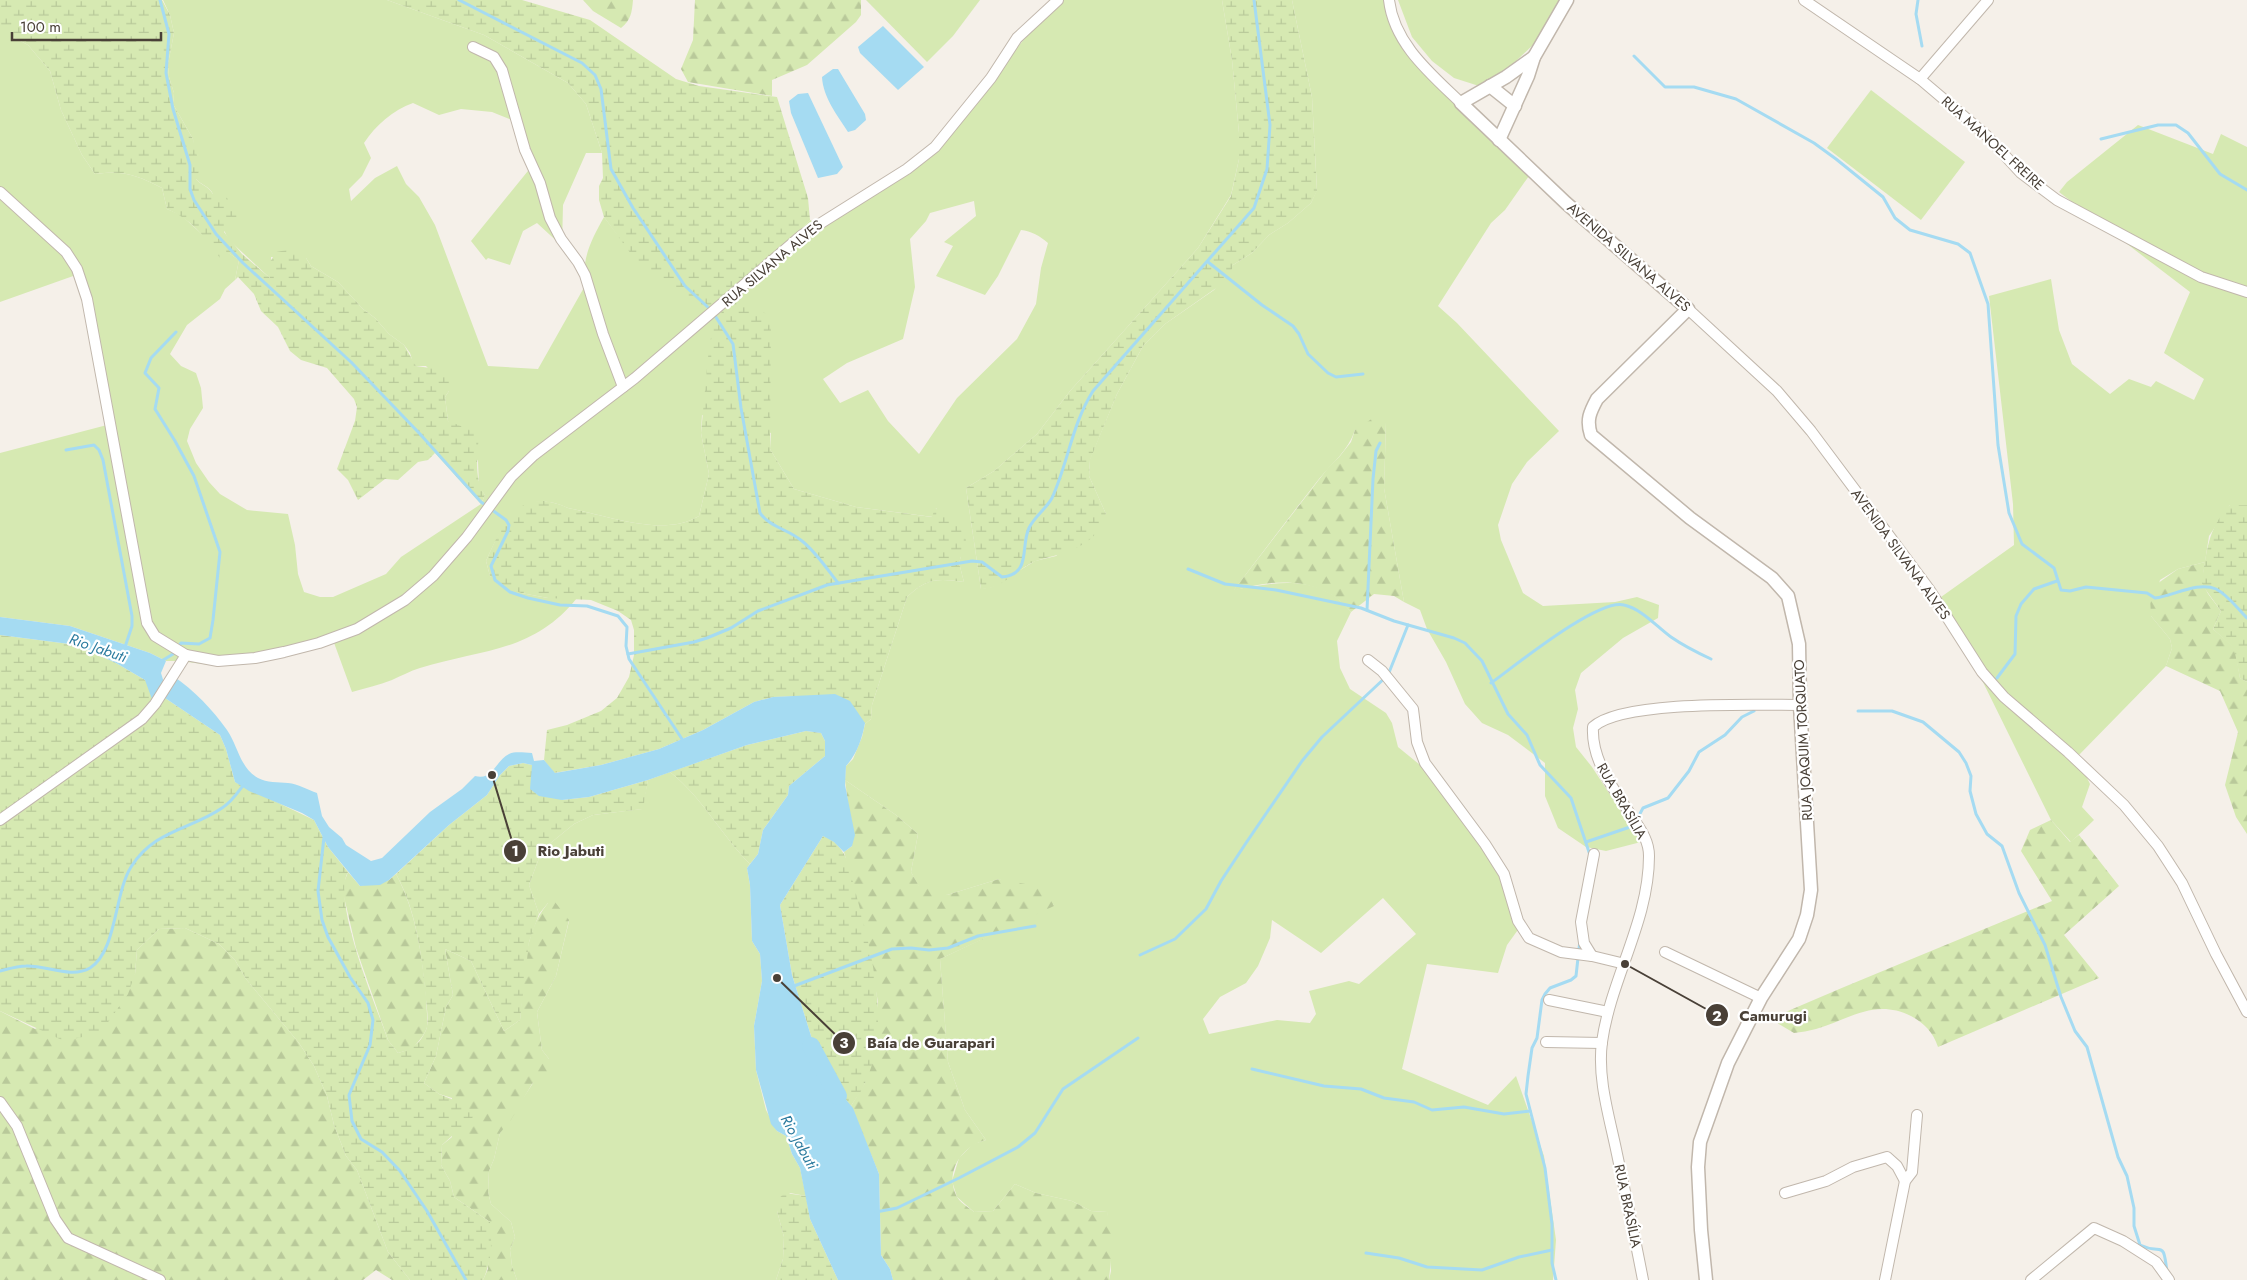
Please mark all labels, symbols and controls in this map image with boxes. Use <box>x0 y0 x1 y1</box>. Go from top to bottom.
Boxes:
scale bar <box>12 10 161 42</box>
text: 100 m <box>20 16 61 38</box>
street label: RUA MANOEL FREIRE <box>1937 91 2049 195</box>
street label: AVENIDA SILVANA ALVES <box>1563 198 1695 316</box>
street label: RUA SILVANA ALVES <box>717 215 827 311</box>
street label: AVENIDA SILVANA ALVES <box>1847 484 1956 624</box>
water label: Rio Jabuti <box>66 628 130 668</box>
street label: RUA JOAQUIM TORQUATO <box>1789 659 1817 821</box>
street label: RUA BRASÍLIA <box>1592 759 1652 843</box>
callout: Rio Jabuti <box>503 836 615 866</box>
text: 1 <box>511 840 519 862</box>
text: Rio Jabuti <box>537 840 605 862</box>
callout: Camurugi <box>1704 1000 1817 1030</box>
text: 2 <box>1712 1005 1722 1027</box>
text: Camurugi <box>1739 1005 1807 1027</box>
callout: Baía de Guarapari <box>832 1028 1005 1058</box>
text: 3 <box>839 1032 849 1054</box>
text: Baía de Guarapari <box>867 1032 995 1054</box>
water label: Rio Jabuti <box>775 1111 823 1173</box>
street label: RUA BRASÍLIA <box>1609 1162 1647 1250</box>

